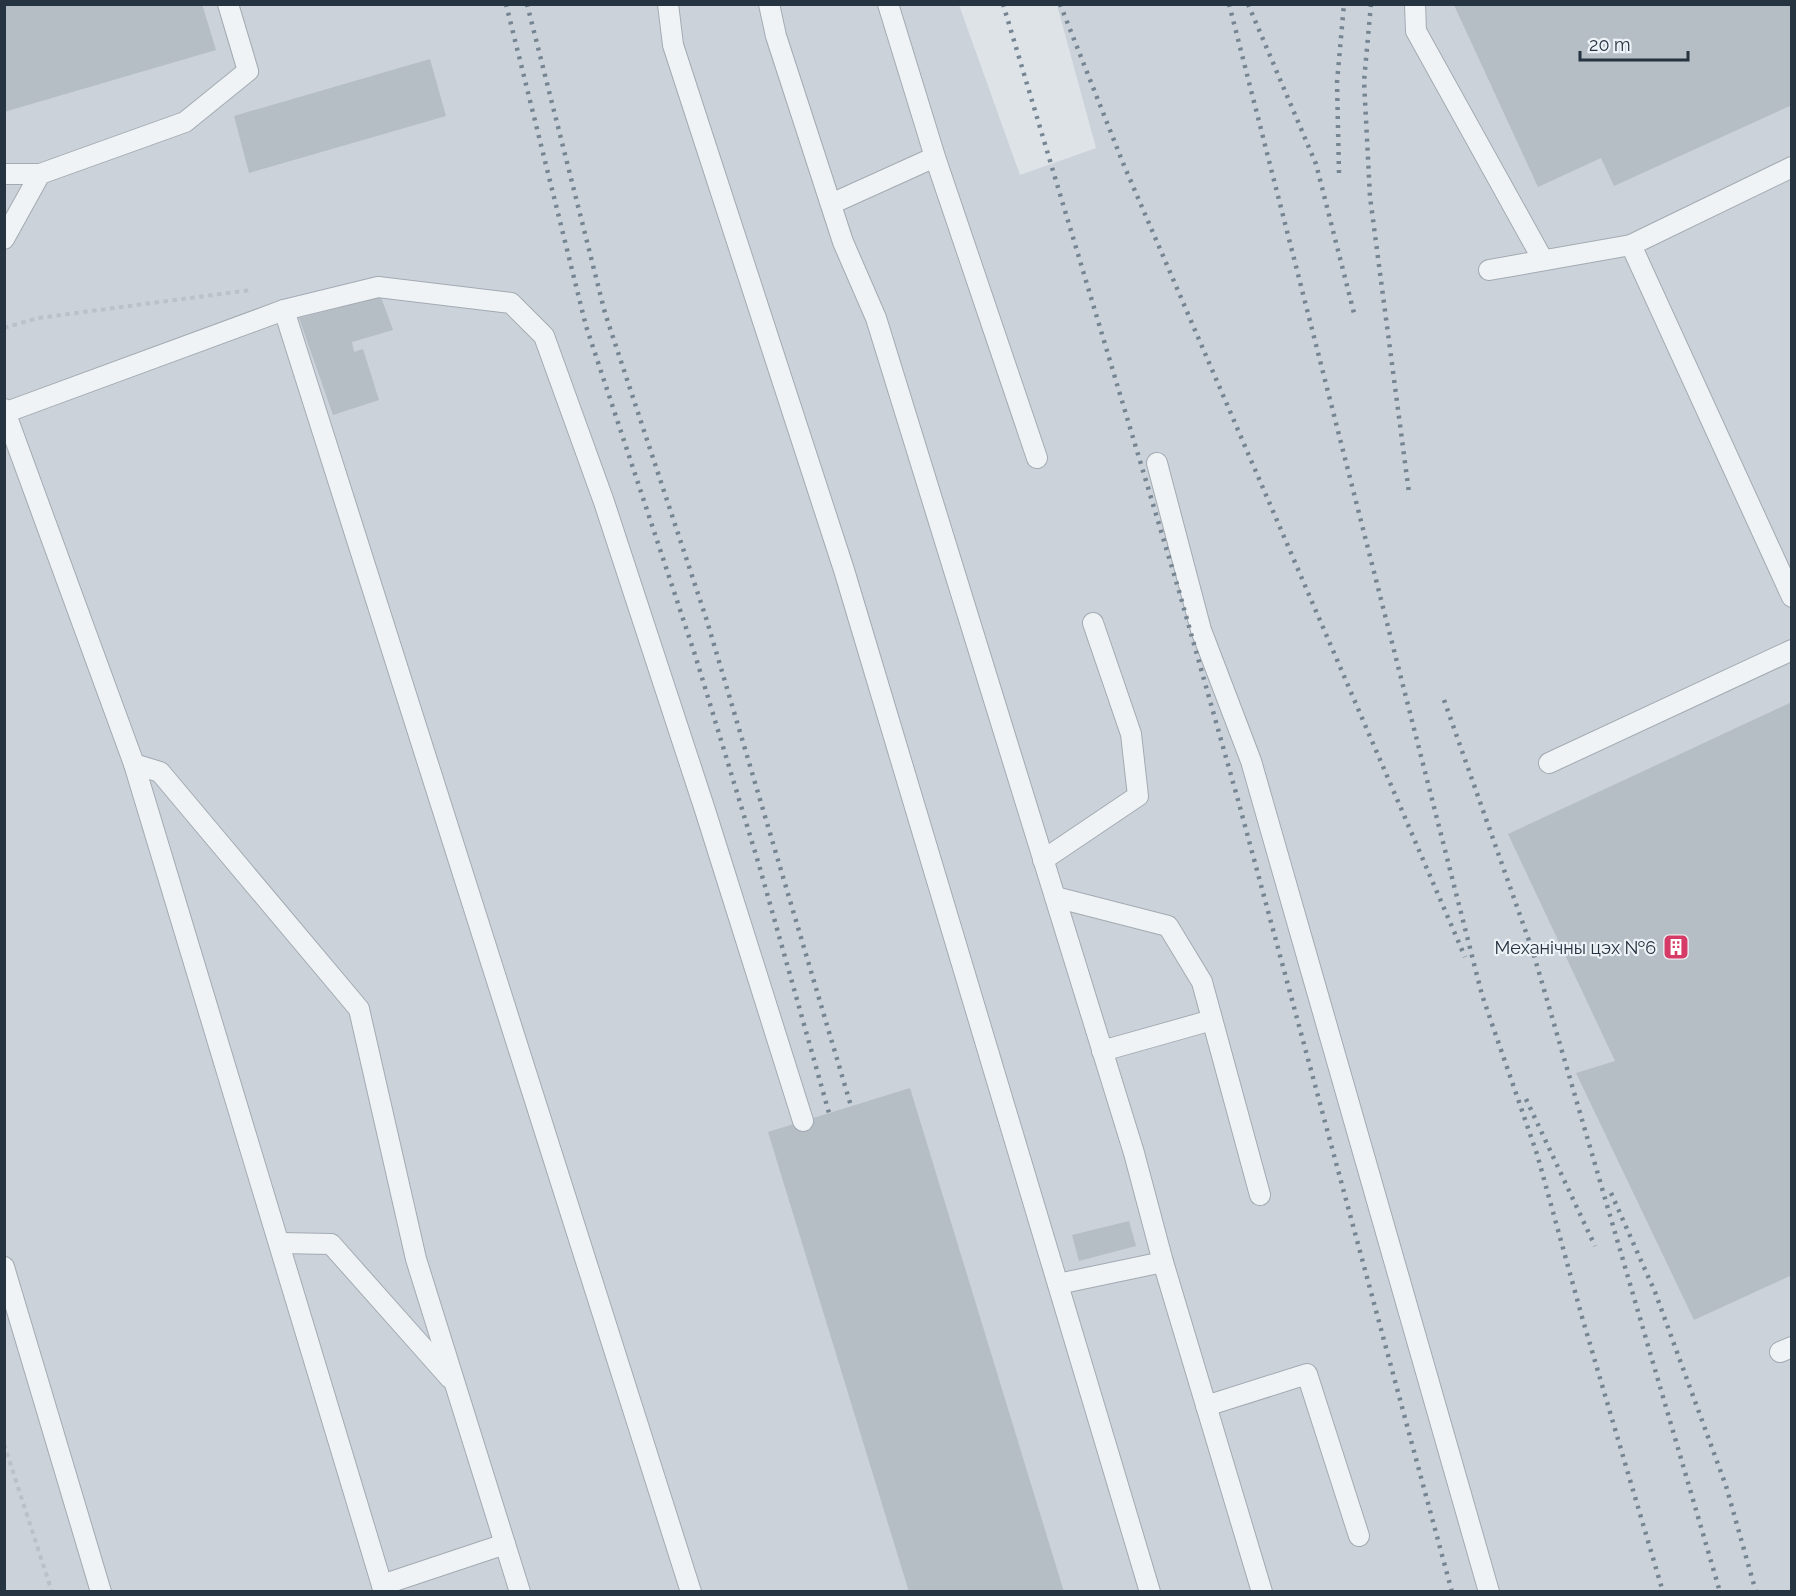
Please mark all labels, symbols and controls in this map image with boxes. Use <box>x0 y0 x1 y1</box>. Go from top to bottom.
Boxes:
scale bar <box>1580 24 1688 62</box>
text: 20 m <box>1589 34 1631 55</box>
building icon: Механічны цэх №6 <box>1661 932 1691 962</box>
place label: Механічны цэх №6 <box>1495 937 1656 958</box>

